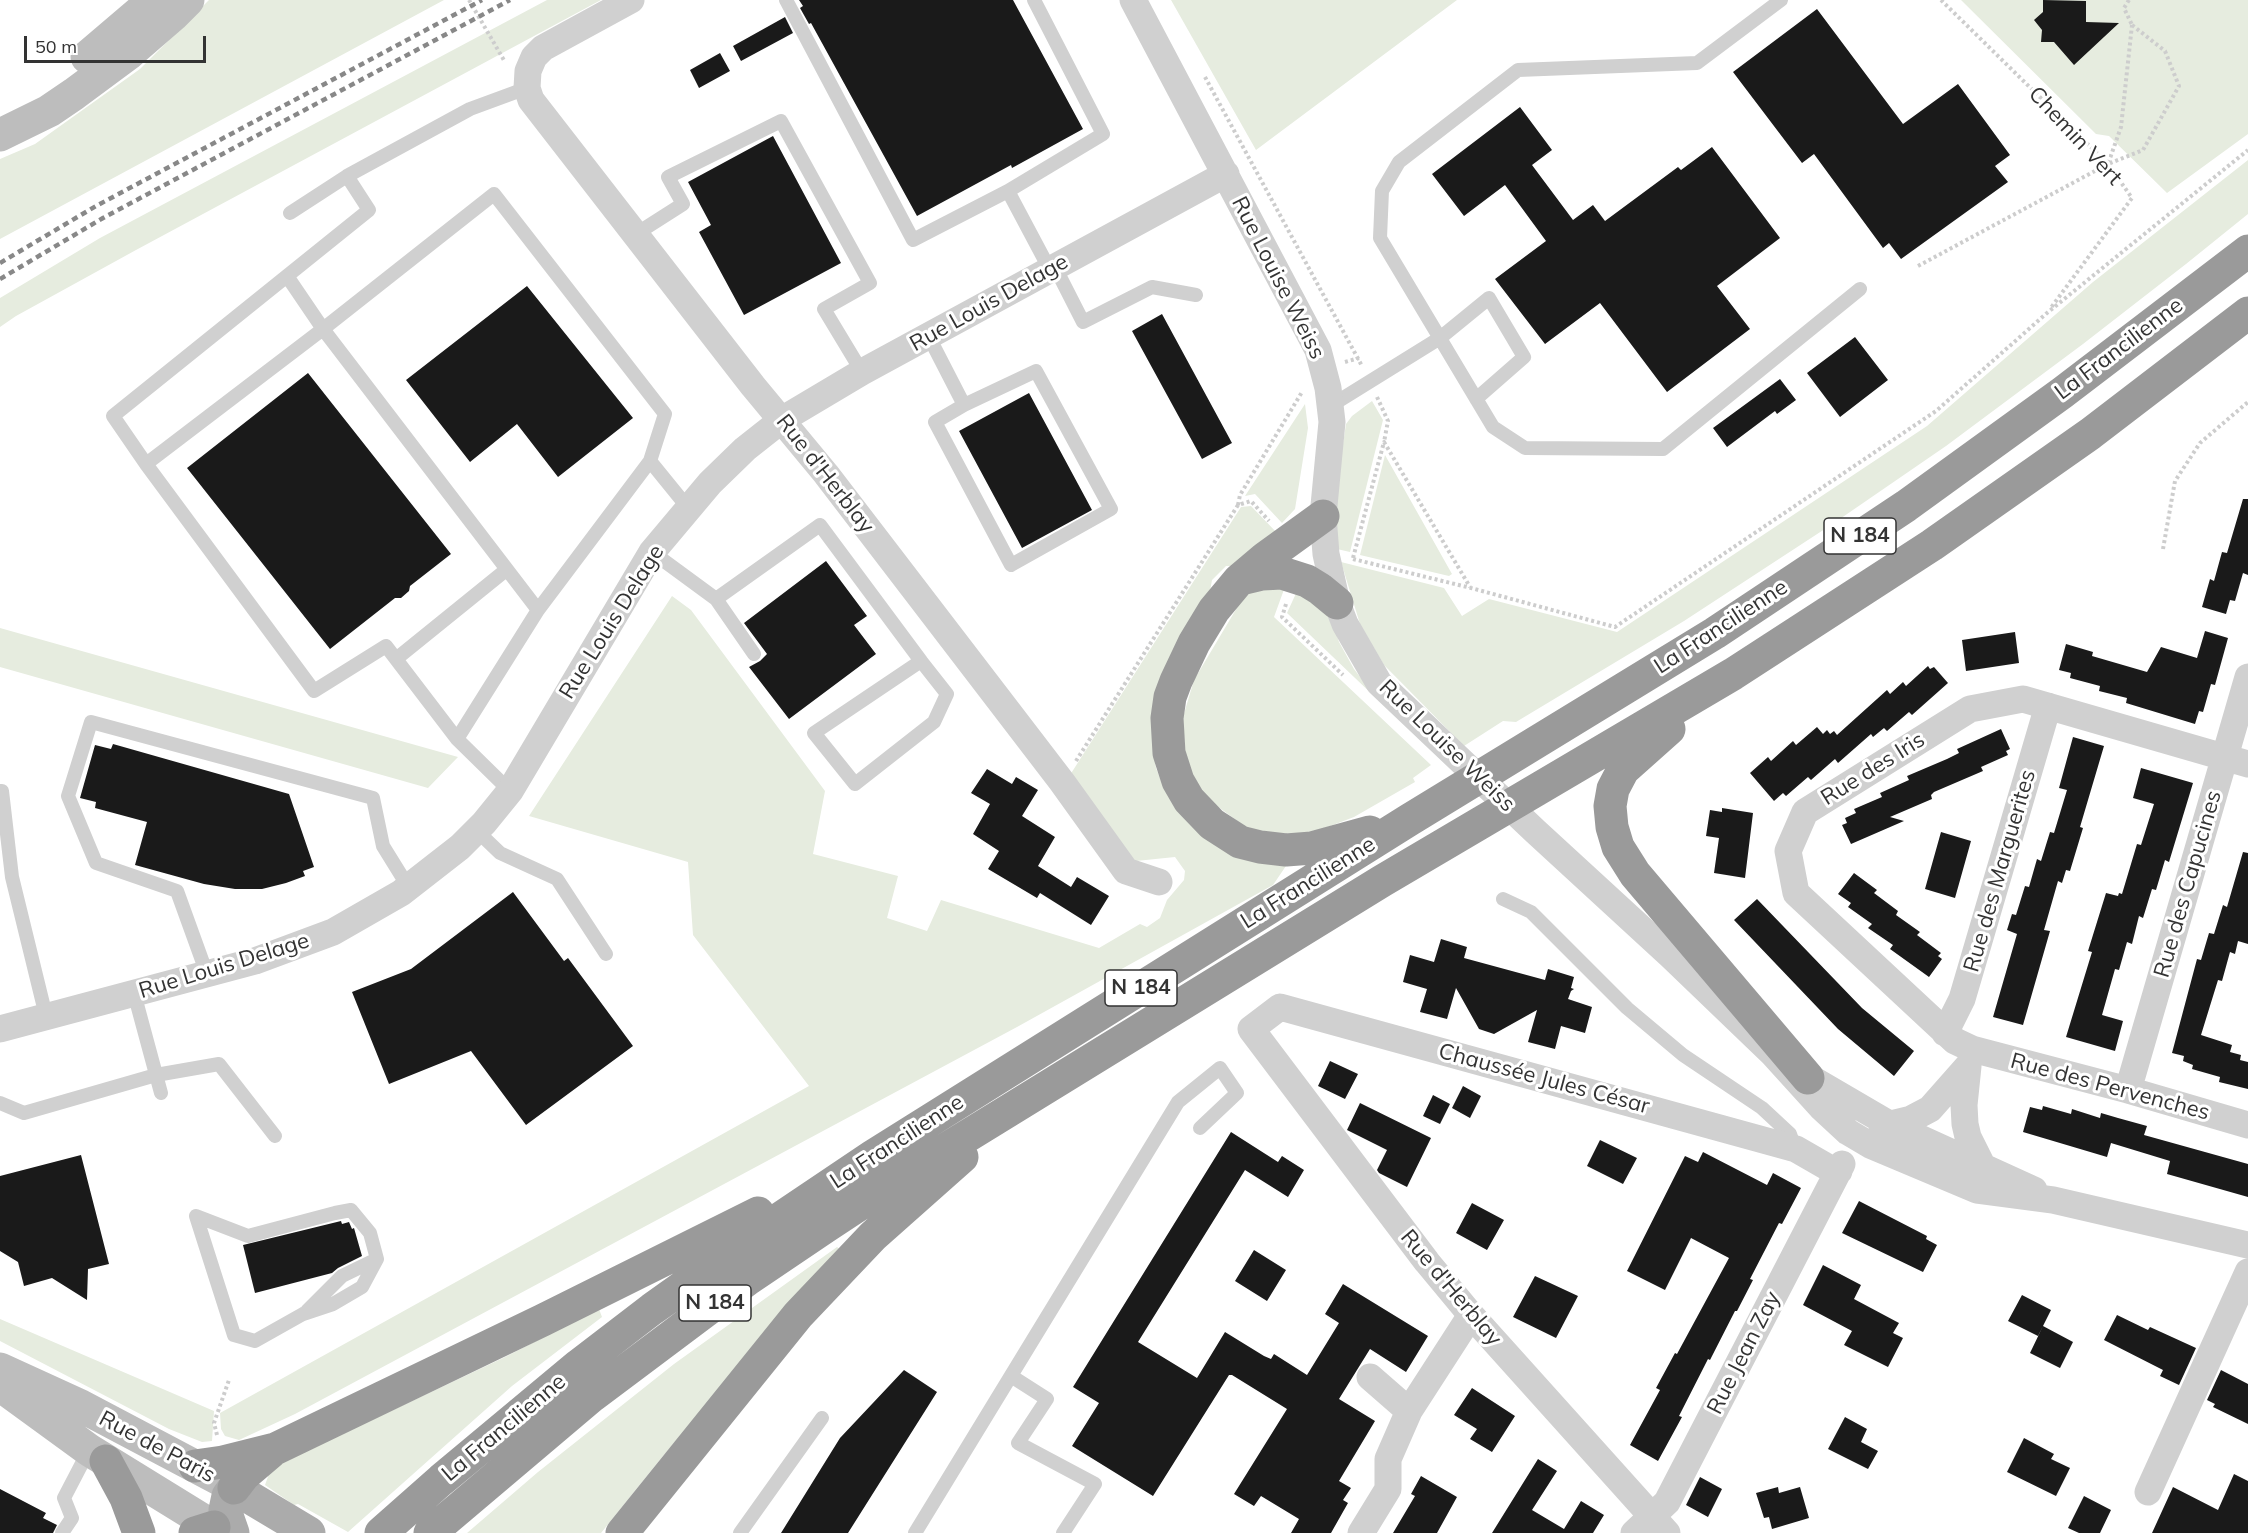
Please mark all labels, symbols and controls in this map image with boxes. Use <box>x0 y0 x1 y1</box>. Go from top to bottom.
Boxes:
scale bar <box>27 24 208 62</box>
text: 50 m <box>35 35 77 58</box>
street label: Chemin Vert <box>2023 81 2127 191</box>
street label: Rue Louise Weiss <box>1226 192 1330 364</box>
street label: Rue Louis Delage <box>905 249 1073 357</box>
street label: La Francilienne <box>2050 292 2188 406</box>
street label: Rue d'Herblay <box>770 409 880 539</box>
road number: N 184 <box>1824 518 1896 554</box>
street label: Rue Louis Delage <box>554 540 670 704</box>
street label: La Francilienne <box>1650 574 1792 680</box>
street label: Rue Louise Weiss <box>1374 674 1520 818</box>
street label: Rue des Iris <box>1816 727 1930 811</box>
street label: Rue des Marguerites <box>1959 767 2041 975</box>
street label: Rue des Capucines <box>2149 788 2227 980</box>
street label: La Francilienne <box>1236 831 1380 935</box>
street label: Rue Louis Delage <box>136 928 312 1004</box>
road number: N 184 <box>1105 970 1177 1006</box>
street label: Chaussée Jules César <box>1436 1038 1652 1120</box>
street label: Rue des Pervenches <box>2008 1048 2212 1126</box>
street label: La Francilienne <box>826 1089 968 1195</box>
street label: Rue d'Herblay <box>1395 1224 1507 1352</box>
road number: N 184 <box>679 1285 751 1321</box>
street label: Rue Jean Zay <box>1702 1287 1786 1419</box>
street label: La Francilienne <box>437 1369 571 1487</box>
street label: Rue de Paris <box>94 1405 220 1489</box>

